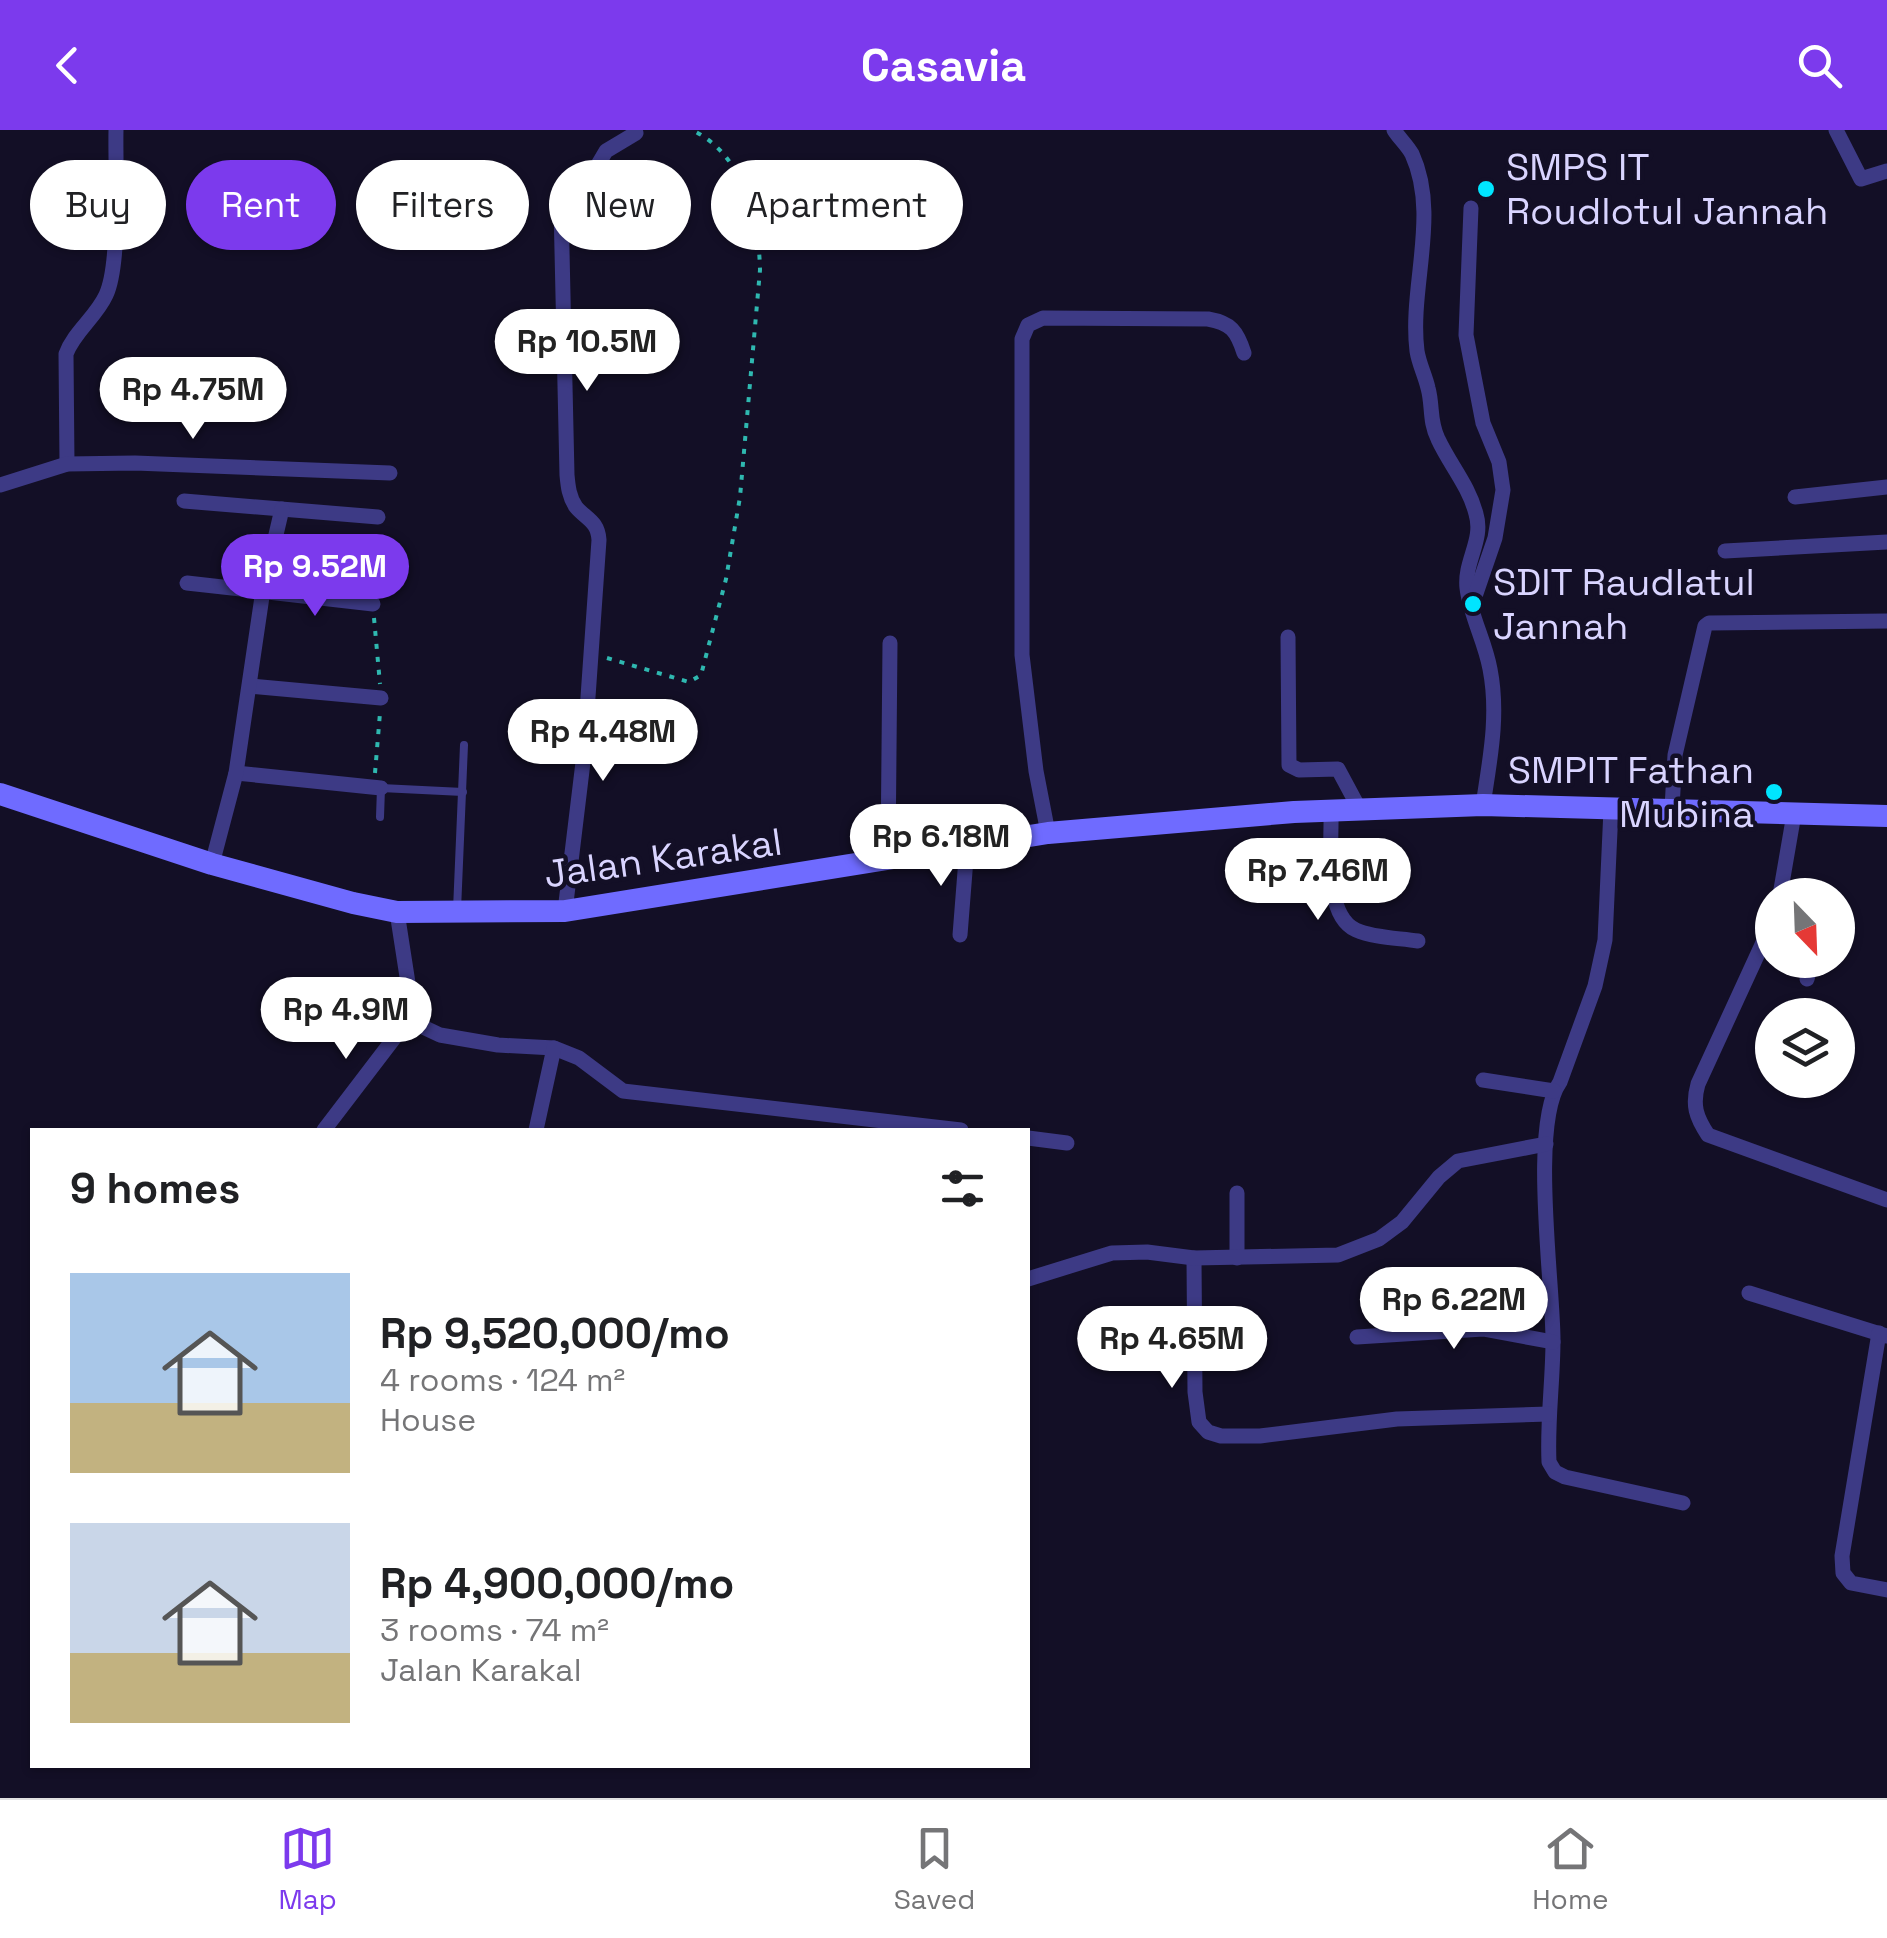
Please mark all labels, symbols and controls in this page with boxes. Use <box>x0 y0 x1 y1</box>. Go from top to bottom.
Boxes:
text: Casavia <box>861 37 1026 94</box>
icon: back <box>40 38 95 93</box>
icon: search <box>1792 38 1847 93</box>
place label: SMPS IT Roudlotul Jannah <box>1506 143 1828 235</box>
chip: Buy <box>30 160 166 250</box>
chip: Rent <box>186 160 336 250</box>
chip: Filters <box>356 160 529 250</box>
chip: New <box>549 160 691 250</box>
chip: Apartment <box>711 160 963 250</box>
marker: SMPS IT Roudlotul Jannah <box>1475 178 1497 200</box>
pin: Rp 10.5M <box>484 309 690 394</box>
text: Rp 10.5M <box>517 321 657 361</box>
pin: Rp 4.75M <box>90 357 296 442</box>
text: Rp 4.75M <box>122 369 264 409</box>
pin: Rp 9.52M <box>212 534 418 619</box>
text: Rp 9.52M <box>243 546 387 586</box>
place label: SDIT Raudlatul Jannah <box>1493 558 1755 650</box>
marker: SDIT Raudlatul Jannah <box>1462 593 1484 615</box>
pin: Rp 4.48M <box>500 699 706 784</box>
text: Rp 4.48M <box>530 711 676 751</box>
place label: SMPIT Fathan Mubina <box>1508 746 1754 838</box>
marker: SMPIT Fathan Mubina <box>1763 781 1785 803</box>
pin: Rp 6.18M <box>838 804 1044 889</box>
text: Rp 6.18M <box>872 816 1010 856</box>
street label: Jalan Karakal <box>541 818 785 898</box>
pin: Rp 7.46M <box>1215 838 1421 923</box>
text: Rp 7.46M <box>1247 850 1389 890</box>
north arrow <box>1755 878 1855 978</box>
map controls <box>1755 878 1855 1098</box>
pin: Rp 4.9M <box>254 977 438 1062</box>
text: Rp 4.9M <box>283 989 409 1029</box>
button: layers <box>1755 998 1855 1098</box>
icon: filters <box>935 1161 990 1216</box>
text: 9 homes <box>70 1162 240 1215</box>
pin: Rp 6.22M <box>1351 1267 1557 1352</box>
text: Rp 6.22M <box>1382 1279 1526 1319</box>
pin: Rp 4.65M <box>1069 1306 1275 1391</box>
text: Rp 9,520,000/mo <box>380 1307 730 1360</box>
icon: home <box>150 1313 270 1433</box>
text: Rp 4.65M <box>1099 1318 1245 1358</box>
text: 4 rooms · 124 m² <box>380 1360 625 1400</box>
text: House <box>380 1400 476 1440</box>
text: Rp 4,900,000/mo <box>380 1557 734 1610</box>
icon: home <box>150 1563 270 1683</box>
text: 3 rooms · 74 m² <box>380 1610 609 1650</box>
text: Jalan Karakal <box>380 1650 582 1690</box>
tab: Map <box>278 1821 337 1917</box>
tab: Saved <box>894 1821 975 1917</box>
tab: Home <box>1532 1821 1609 1917</box>

